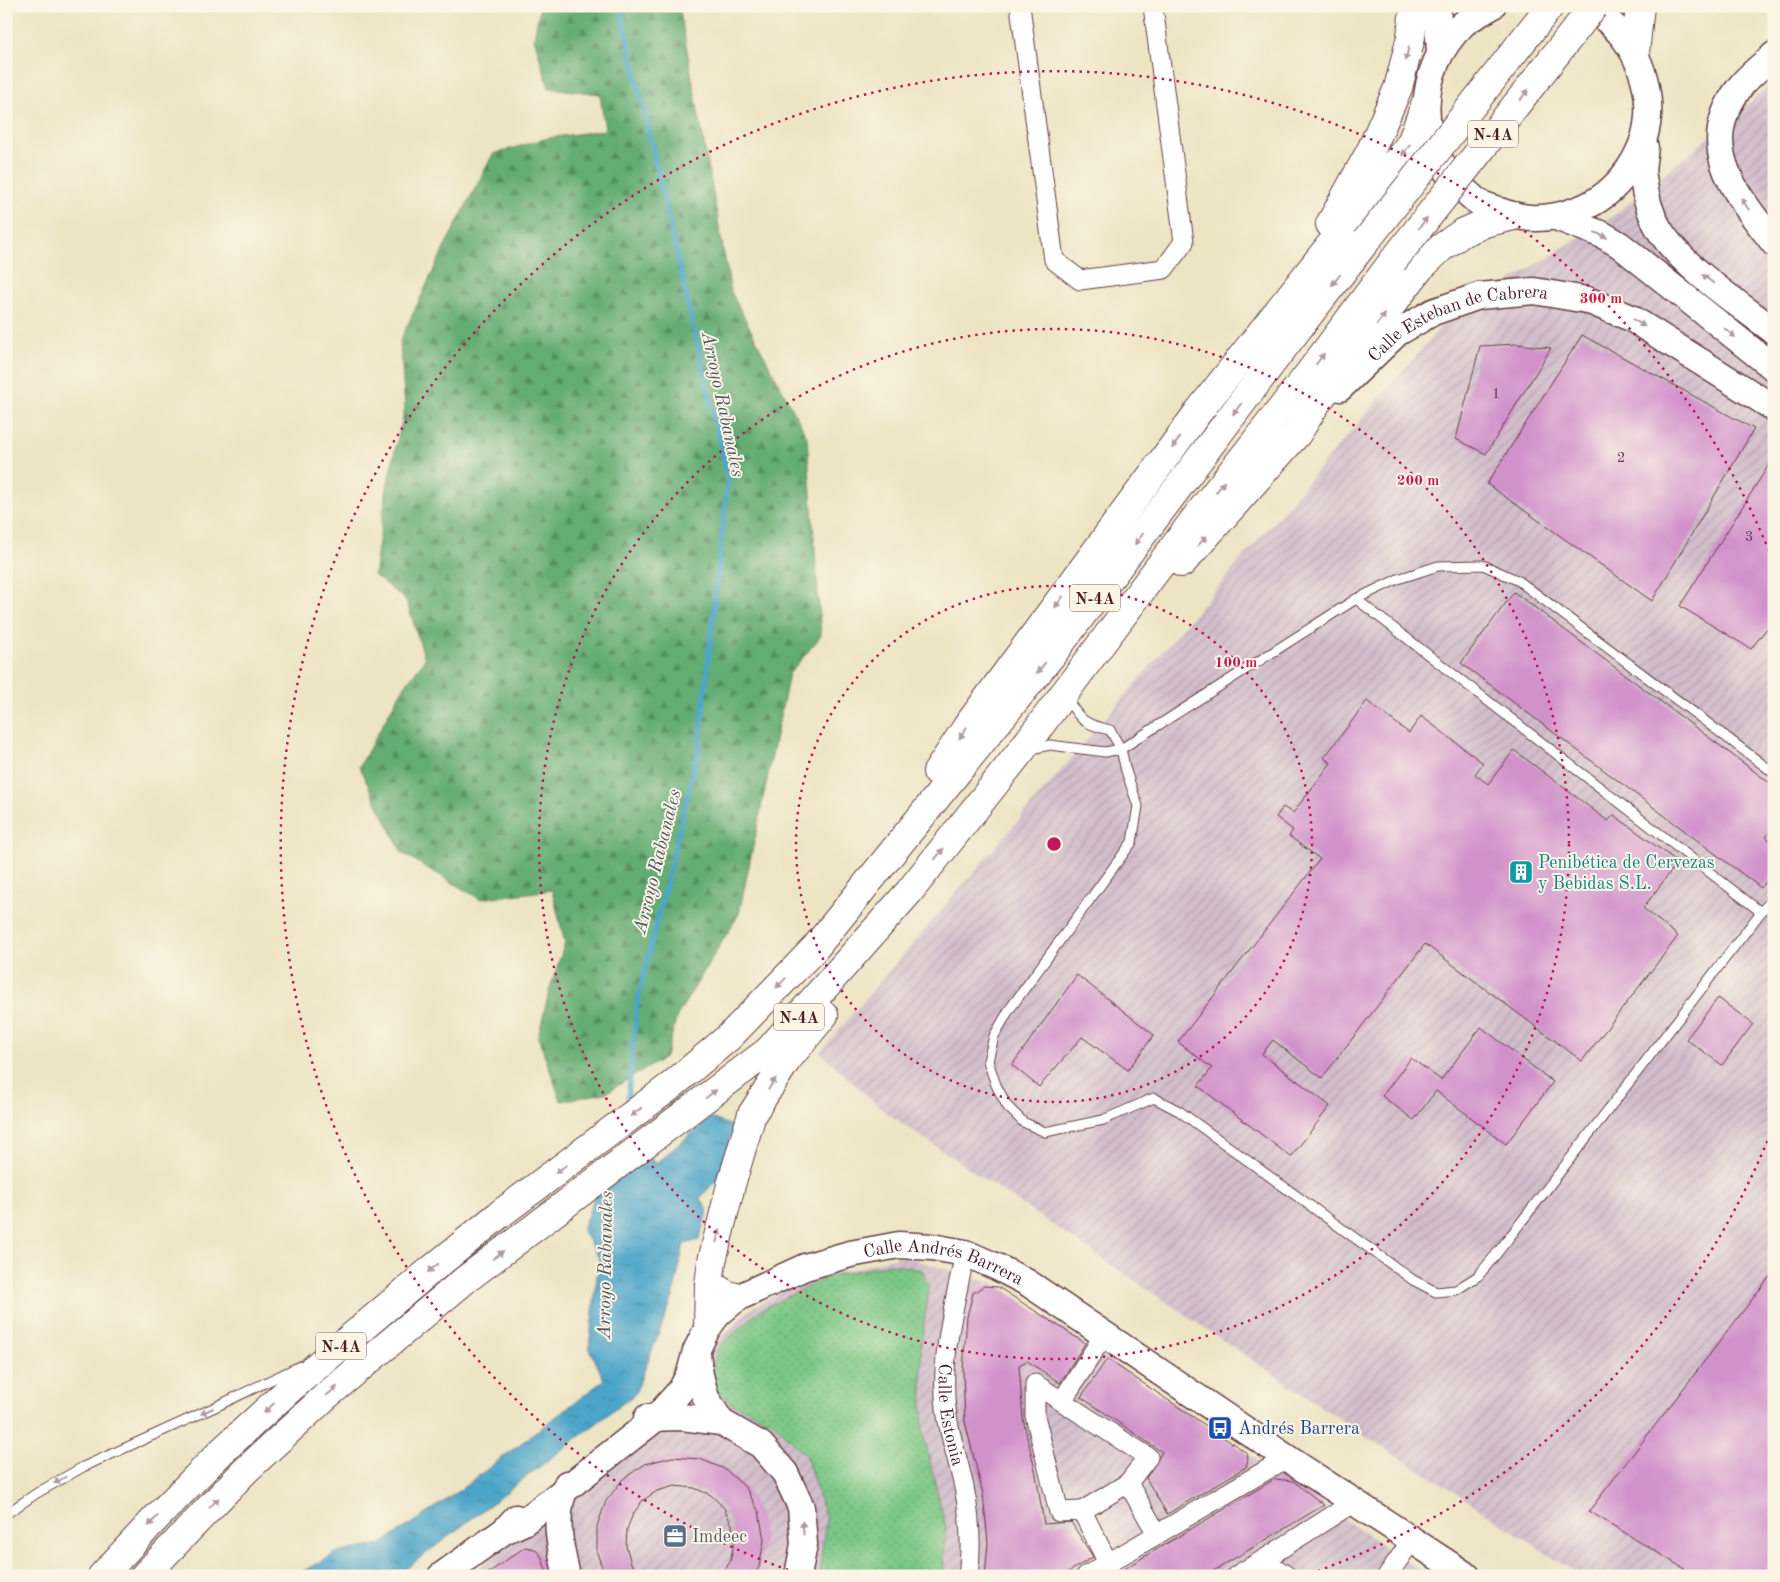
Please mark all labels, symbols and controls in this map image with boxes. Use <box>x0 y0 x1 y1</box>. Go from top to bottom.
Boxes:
one-way arrow <box>1402 47 1410 62</box>
one-way arrow <box>1518 89 1529 102</box>
road number: N-4A <box>1468 120 1518 148</box>
one-way arrow <box>1401 143 1411 156</box>
one-way arrow <box>1740 197 1749 211</box>
one-way arrow <box>1418 217 1429 230</box>
one-way arrow <box>1594 231 1608 239</box>
one-way arrow <box>1330 273 1341 286</box>
one-way arrow <box>1701 274 1715 284</box>
street label: Calle Esteban de Cabrera <box>1365 283 1550 366</box>
text: 300 m <box>1580 292 1622 307</box>
one-way arrow <box>1375 313 1386 326</box>
one-way arrow <box>1632 319 1646 328</box>
one-way arrow <box>1723 328 1736 339</box>
water label: Arroyo Rabanales <box>697 329 746 479</box>
one-way arrow <box>1314 353 1325 366</box>
house number: 1 <box>1492 387 1500 402</box>
one-way arrow <box>1232 402 1242 416</box>
one-way arrow <box>1171 436 1181 450</box>
house number: 2 <box>1617 451 1625 466</box>
text: 200 m <box>1397 474 1439 489</box>
one-way arrow <box>1214 481 1225 494</box>
house number: 3 <box>1745 530 1753 545</box>
one-way arrow <box>1134 532 1144 546</box>
one-way arrow <box>1196 535 1208 547</box>
road number: N-4A <box>1070 584 1120 612</box>
one-way arrow <box>1054 595 1064 609</box>
text: 100 m <box>1215 656 1257 671</box>
one-way arrow <box>1035 661 1046 674</box>
one-way arrow <box>958 726 968 739</box>
water label: Arroyo Rabanales <box>631 787 686 937</box>
centre of rings <box>1045 835 1063 853</box>
one-way arrow <box>933 848 944 861</box>
place label: Penibética de Cervezas y Bebidas S.L. <box>1538 854 1715 893</box>
building icon: Penibética de Cervezas y Bebidas S.L. <box>1508 859 1534 885</box>
one-way arrow <box>775 977 787 989</box>
road number: N-4A <box>774 1004 824 1030</box>
one-way arrow <box>767 1078 776 1091</box>
one-way arrow <box>704 1089 718 1099</box>
one-way arrow <box>630 1107 643 1118</box>
one-way arrow <box>554 1164 568 1174</box>
water label: Arroyo Rabanales <box>596 1191 617 1340</box>
one-way arrow <box>714 1229 722 1244</box>
street label: Calle Andrés Barrera <box>862 1237 1026 1289</box>
one-way arrow <box>491 1250 505 1260</box>
one-way arrow <box>427 1263 440 1274</box>
road number: N-4A <box>316 1332 366 1360</box>
street label: Calle Estonia <box>935 1363 967 1468</box>
one-way arrow <box>325 1385 337 1397</box>
one-way arrow <box>264 1402 276 1414</box>
one-way arrow <box>200 1408 214 1416</box>
bus stop icon: Andrés Barrera <box>1207 1415 1233 1441</box>
place label: Andrés Barrera <box>1238 1420 1360 1438</box>
one-way arrow <box>53 1476 66 1485</box>
one-way arrow <box>208 1497 220 1509</box>
one-way arrow <box>147 1515 159 1527</box>
one-way arrow <box>799 1519 807 1535</box>
office icon: Imdeec <box>662 1523 688 1549</box>
place label: Imdeec <box>692 1528 747 1546</box>

